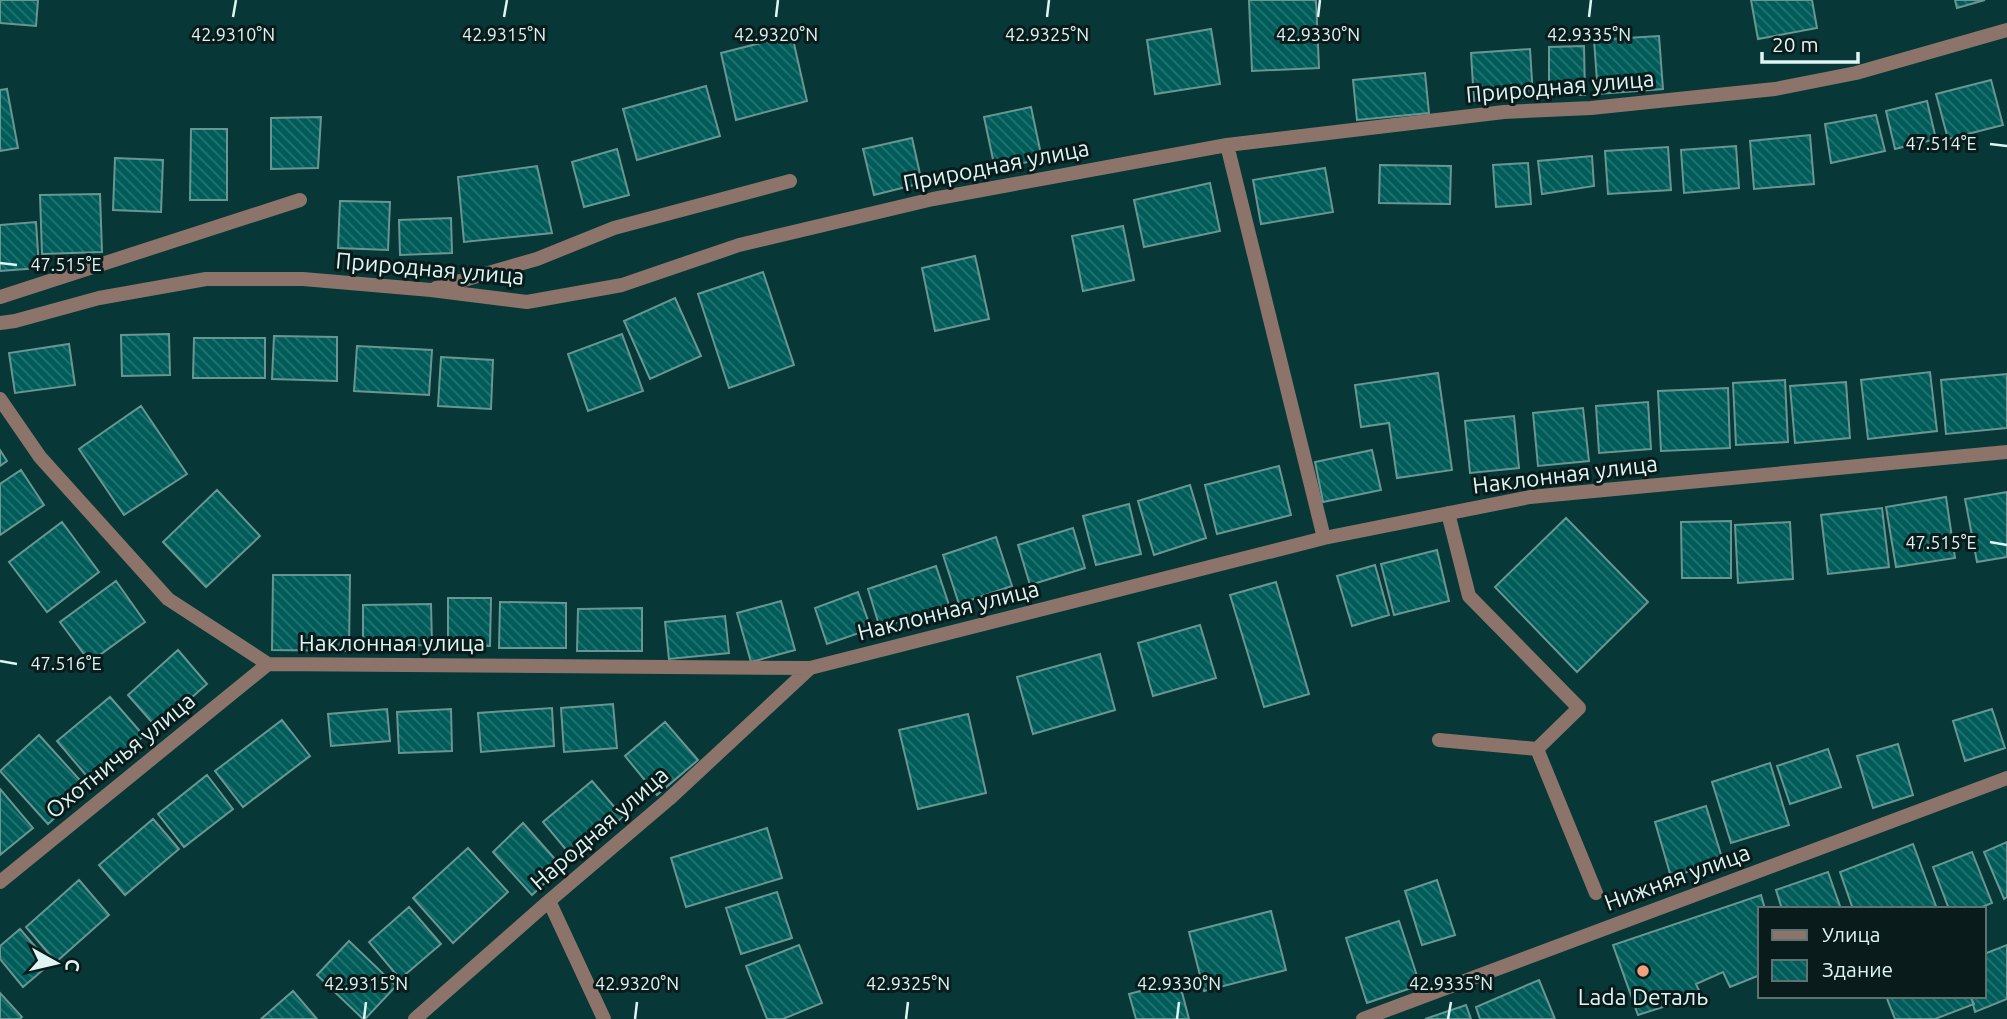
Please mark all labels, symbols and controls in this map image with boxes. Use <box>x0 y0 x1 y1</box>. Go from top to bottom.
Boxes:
scale bar <box>1762 21 1858 65</box>
text: 42.9310°N <box>191 24 275 44</box>
text: 42.9315°N <box>462 24 546 44</box>
text: 42.9320°N <box>734 24 818 44</box>
text: 42.9325°N <box>1005 24 1089 44</box>
text: 42.9330°N <box>1276 24 1360 44</box>
text: 42.9335°N <box>1547 24 1631 44</box>
text: 20 m <box>1772 32 1819 56</box>
street label: Природная улица <box>1465 65 1655 107</box>
text: 47.514°E <box>1905 133 1977 153</box>
street label: Природная улица <box>901 135 1091 195</box>
street label: Природная улица <box>335 247 525 289</box>
text: 47.515°E <box>30 254 102 274</box>
street label: Наклонная улица <box>1471 450 1659 498</box>
text: 47.515°E <box>1905 532 1977 552</box>
street label: Наклонная улица <box>855 575 1041 645</box>
street label: Наклонная улица <box>299 630 485 655</box>
text: 47.516°E <box>30 653 102 673</box>
street label: Охотничья улица <box>40 687 200 823</box>
street label: Народная улица <box>525 761 673 895</box>
street label: Нижняя улица <box>1601 839 1753 915</box>
legend <box>1758 907 1986 998</box>
text: Улица <box>1822 922 1880 946</box>
north arrow <box>21 928 91 998</box>
text: Здание <box>1822 957 1893 981</box>
text: С <box>61 958 85 973</box>
marker: Lada Dеталь <box>1635 963 1651 979</box>
text: 42.9315°N <box>324 973 408 993</box>
text: 42.9320°N <box>595 973 679 993</box>
text: 42.9325°N <box>866 973 950 993</box>
text: 42.9330°N <box>1137 973 1221 993</box>
text: 42.9335°N <box>1409 973 1493 993</box>
place label: Lada Dеталь <box>1578 984 1708 1009</box>

